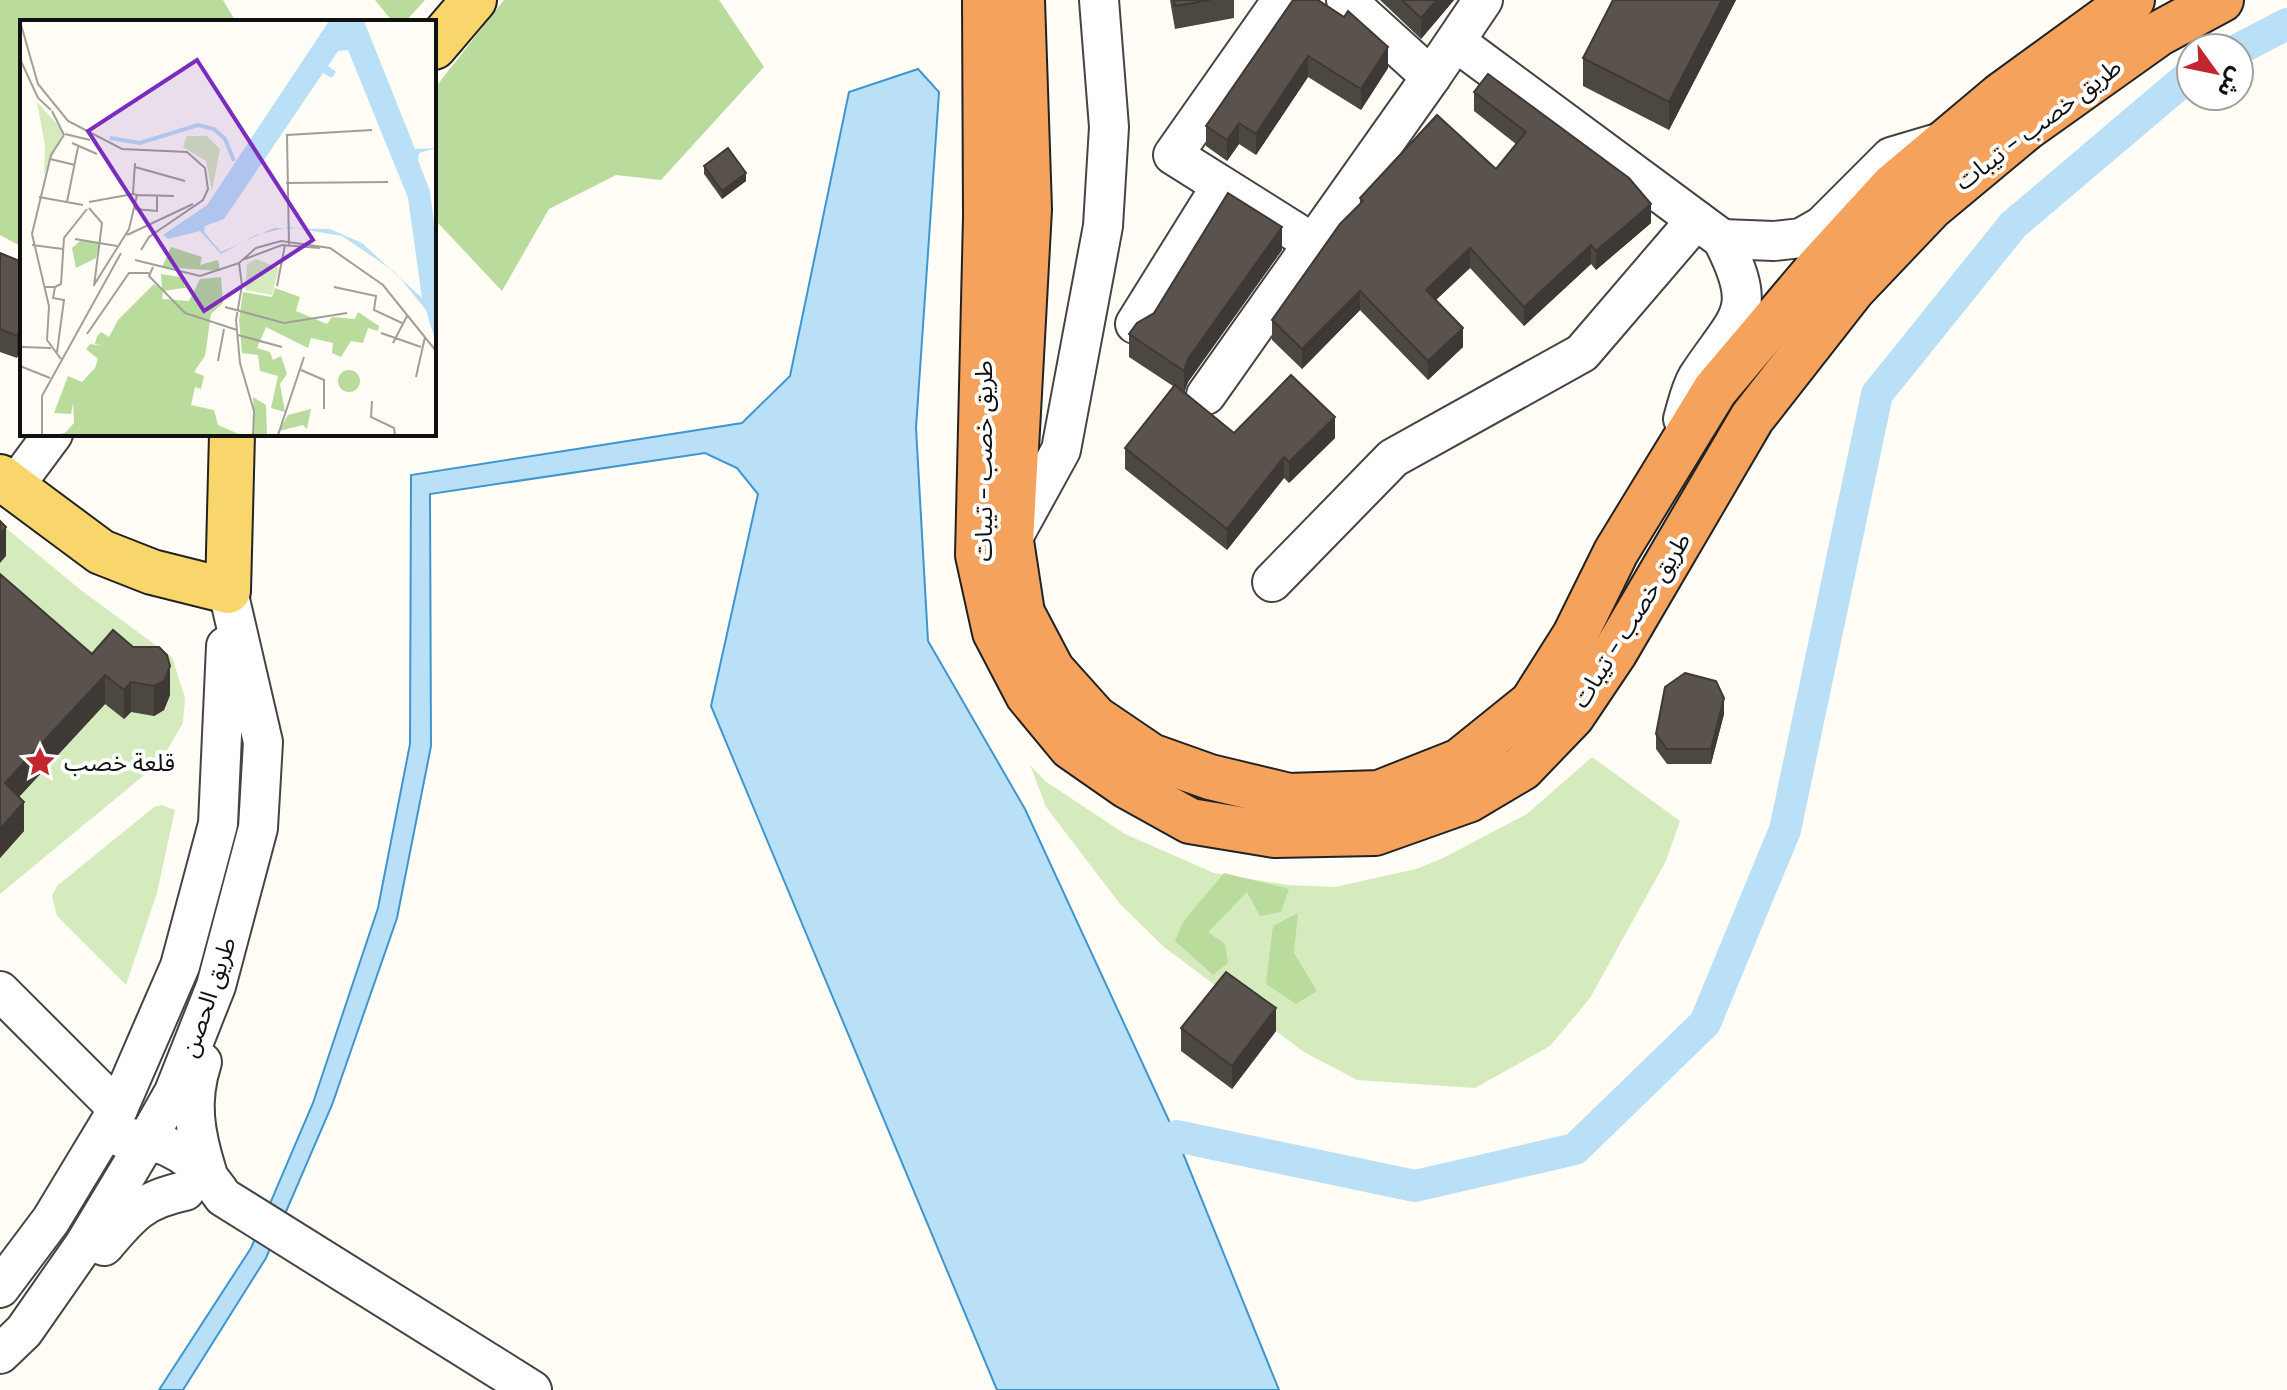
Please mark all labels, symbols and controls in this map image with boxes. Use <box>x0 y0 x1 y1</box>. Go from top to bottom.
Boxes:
inset map <box>20 20 436 436</box>
north arrow <box>2175 32 2255 112</box>
street label: طريق خصب - تيبات <box>1948 51 2128 197</box>
text: ش <box>2212 63 2252 103</box>
street label: طريق خصب - تيبات <box>968 361 999 561</box>
street label: طريق خصب - تيبات <box>1565 527 1697 713</box>
place icon: قلعة خصب <box>23 745 57 779</box>
place label: قلعة خصب <box>64 747 175 778</box>
street label: طريق الحصن <box>173 933 243 1061</box>

